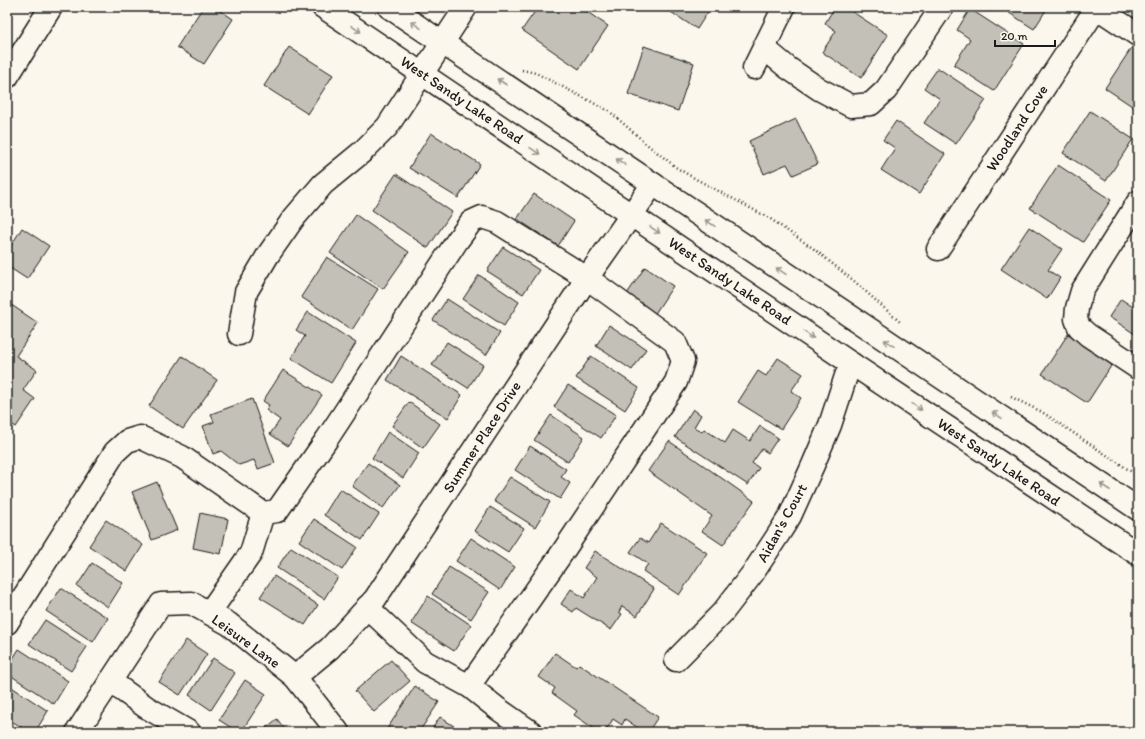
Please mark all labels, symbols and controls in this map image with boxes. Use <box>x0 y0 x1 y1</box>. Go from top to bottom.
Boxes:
one-way arrow <box>411 21 422 29</box>
scale bar <box>995 22 1055 48</box>
one-way arrow <box>350 25 362 33</box>
text: 20 m <box>1001 29 1028 43</box>
street label: West Sandy Lake Road <box>397 52 528 148</box>
one-way arrow <box>497 78 508 86</box>
street label: Woodland Cove <box>982 81 1052 175</box>
one-way arrow <box>530 146 541 155</box>
one-way arrow <box>616 158 627 166</box>
one-way arrow <box>705 219 716 227</box>
one-way arrow <box>649 226 660 234</box>
street label: West Sandy Lake Road <box>665 233 796 329</box>
one-way arrow <box>776 267 787 275</box>
one-way arrow <box>803 331 814 339</box>
one-way arrow <box>884 339 895 347</box>
street label: Summer Place Drive <box>439 378 525 496</box>
one-way arrow <box>911 403 922 411</box>
one-way arrow <box>992 411 1003 419</box>
street label: West Sandy Lake Road <box>934 414 1065 510</box>
street label: Aidan's Court <box>753 480 811 565</box>
one-way arrow <box>1100 483 1111 492</box>
street label: Leisure Lane <box>208 610 284 672</box>

